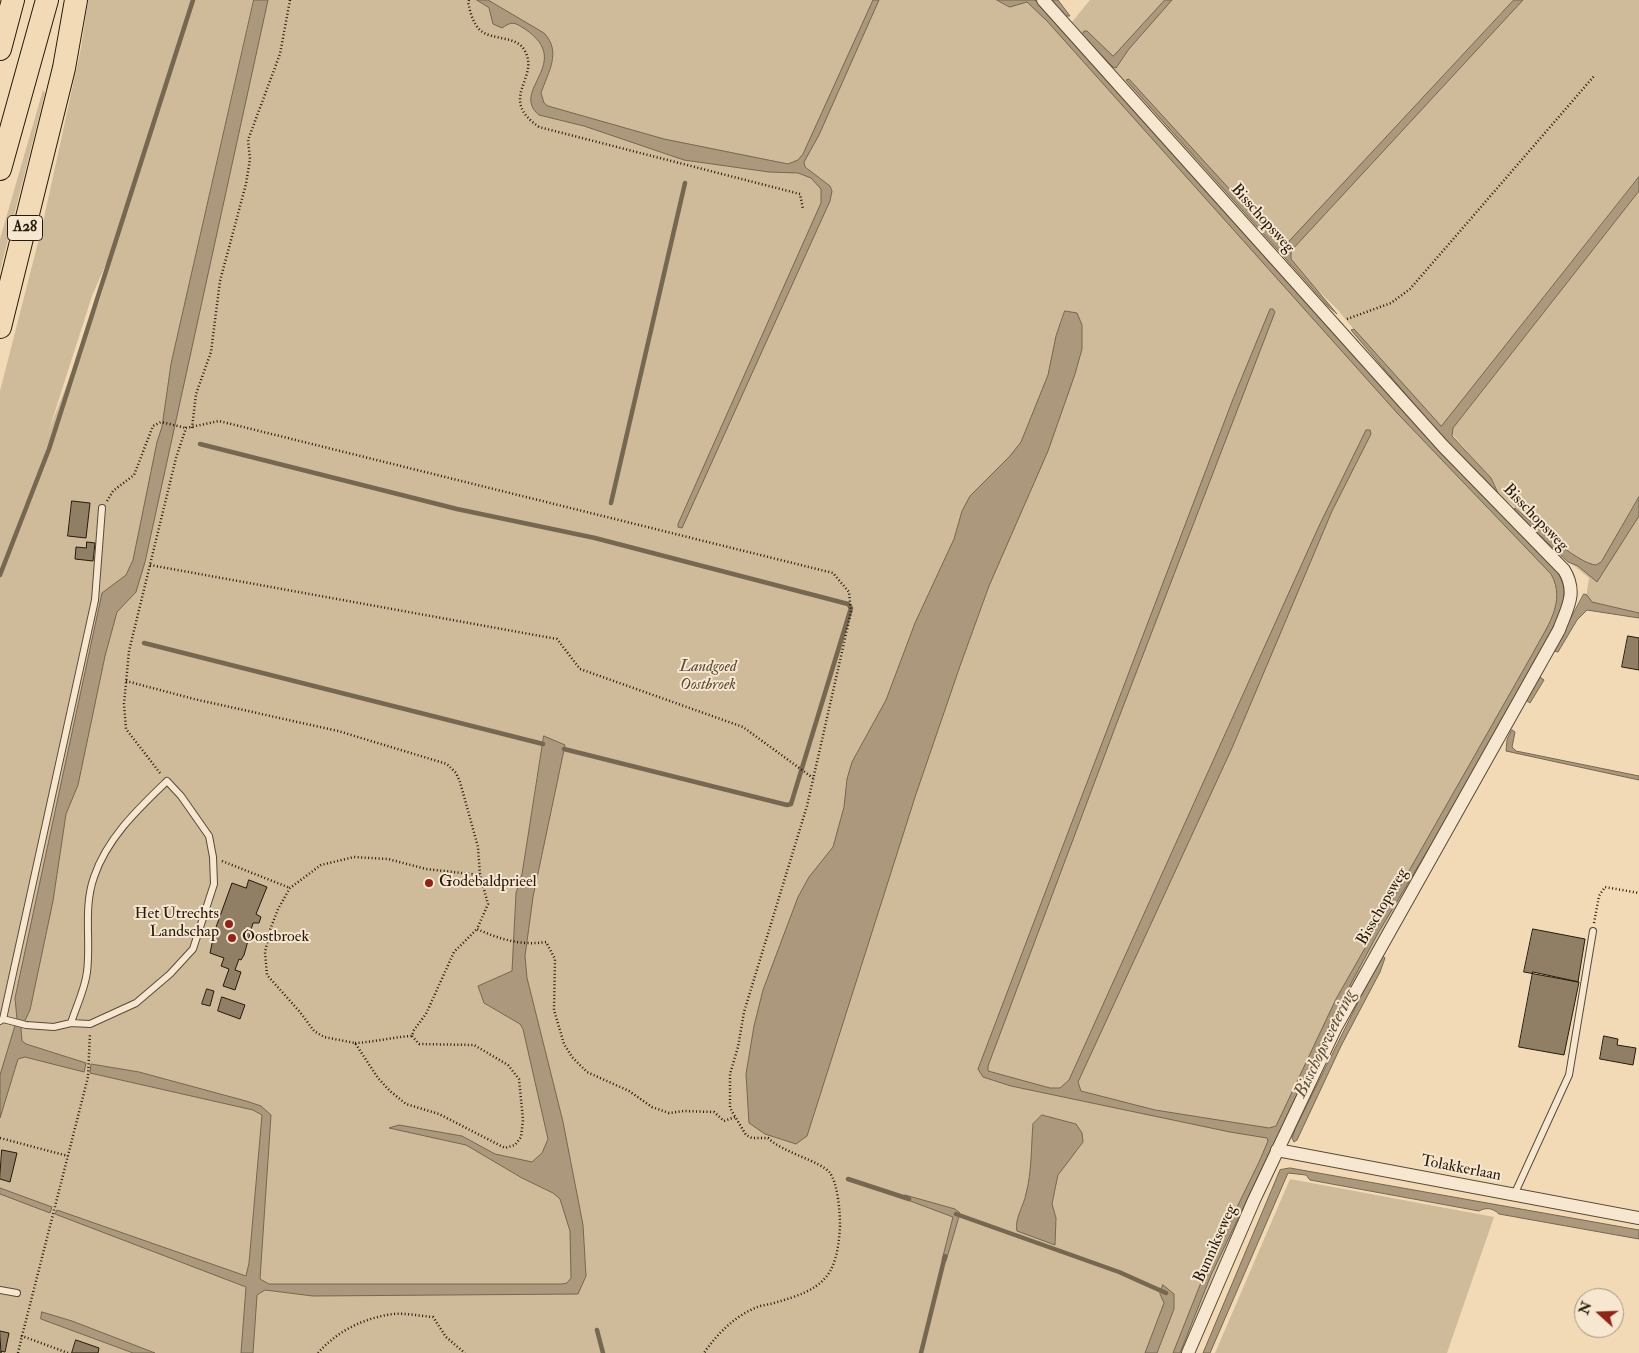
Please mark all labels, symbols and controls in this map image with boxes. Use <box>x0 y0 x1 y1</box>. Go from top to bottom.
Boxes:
street label: Bisschopsweg <box>1226 181 1298 257</box>
road number: A28 <box>8 216 42 240</box>
street label: Bisschopsweg <box>1498 480 1572 556</box>
park label: Landgoed Oostbroek <box>679 658 737 696</box>
street label: Bisschopsweg <box>1353 865 1413 949</box>
place label: Godebaldprieel <box>439 873 537 893</box>
marker: Godebaldprieel <box>423 877 435 889</box>
place label: Het Utrechts Landschap <box>135 905 219 943</box>
marker: Het Utrechts Landschap <box>223 918 235 930</box>
place label: Oostbroek <box>242 928 309 948</box>
marker: Oostbroek <box>226 932 238 944</box>
water label: Bisschopswetering <box>1291 986 1361 1102</box>
street label: Tolakkerlaan <box>1419 1152 1503 1186</box>
street label: Bunnikseweg <box>1190 1202 1242 1286</box>
north arrow <box>1574 1288 1624 1338</box>
text: N <box>1575 1299 1596 1317</box>

